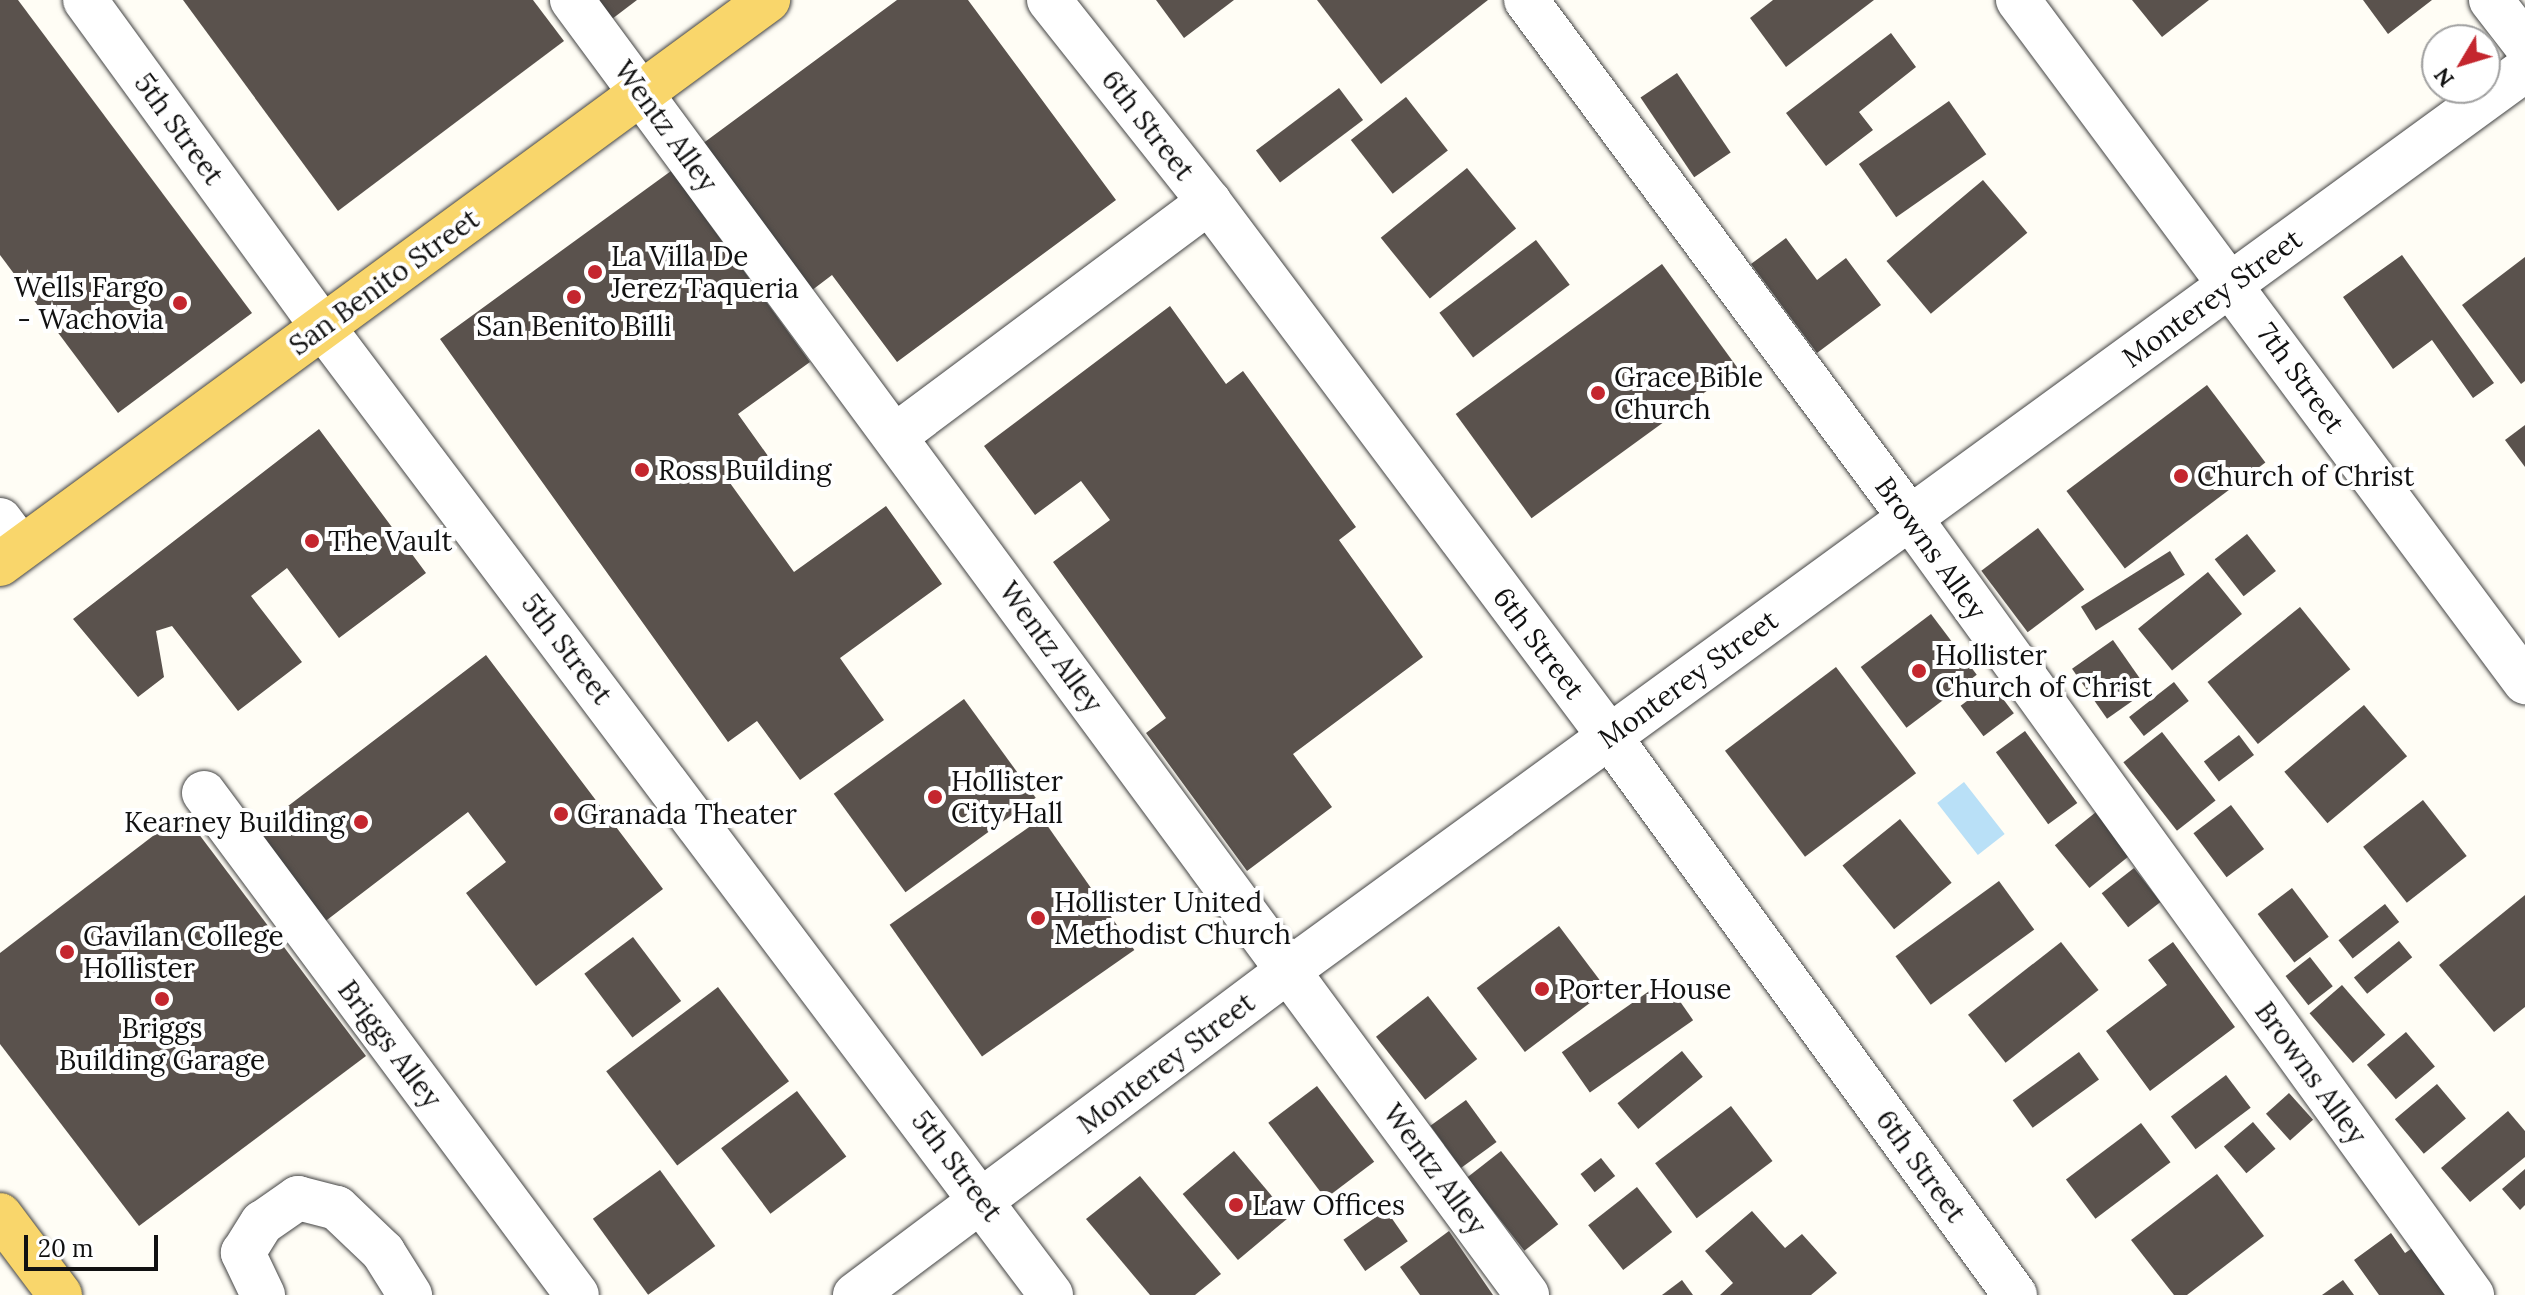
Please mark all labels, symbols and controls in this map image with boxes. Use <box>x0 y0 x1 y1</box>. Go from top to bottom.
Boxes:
north arrow <box>2421 24 2501 104</box>
street label: Wentz Alley <box>607 54 725 198</box>
text: N <box>2427 62 2460 93</box>
street label: 6th Street <box>1095 63 1201 187</box>
street label: 5th Street <box>127 67 231 191</box>
street label: San Benito Street <box>282 202 486 362</box>
street label: Monterey Street <box>2116 222 2308 374</box>
place label: La Villa De Jerez Taqueria <box>611 239 799 305</box>
marker: La Villa De Jerez Taqueria <box>586 263 604 281</box>
place label: Wells Fargo - Wachovia <box>14 270 164 336</box>
marker: San Benito Billi <box>565 288 583 306</box>
marker: Wells Fargo - Wachovia <box>171 294 189 312</box>
place label: San Benito Billi <box>476 309 672 343</box>
street label: 7th Street <box>2250 317 2352 439</box>
place label: Grace Bible Church <box>1614 360 1763 426</box>
marker: Grace Bible Church <box>1589 384 1607 402</box>
place label: Ross Building <box>658 453 832 487</box>
place label: Church of Christ <box>2197 459 2414 493</box>
marker: Ross Building <box>633 461 651 479</box>
marker: Church of Christ <box>2172 467 2190 485</box>
street label: Browns Alley <box>1868 470 1994 626</box>
place label: The Vault <box>328 524 452 558</box>
marker: The Vault <box>303 532 321 550</box>
street label: Wentz Alley <box>992 575 1110 719</box>
street label: 6th Street <box>1486 581 1592 705</box>
street label: 5th Street <box>515 587 619 711</box>
street label: Monterey Street <box>1592 603 1784 755</box>
place label: Hollister Church of Christ <box>1935 638 2152 704</box>
marker: Hollister Church of Christ <box>1910 662 1928 680</box>
place label: Hollister City Hall <box>951 764 1063 830</box>
marker: Hollister City Hall <box>926 788 944 806</box>
place label: Granada Theater <box>577 797 797 831</box>
place label: Kearney Building <box>124 805 345 839</box>
marker: Granada Theater <box>552 805 570 823</box>
marker: Kearney Building <box>352 813 370 831</box>
place label: Hollister United Methodist Church <box>1054 885 1291 951</box>
marker: Hollister United Methodist Church <box>1029 909 1047 927</box>
place label: Gavilan College Hollister <box>83 919 284 985</box>
marker: Gavilan College Hollister <box>58 943 76 961</box>
place label: Porter House <box>1558 972 1731 1006</box>
street label: Briggs Alley <box>331 974 449 1114</box>
marker: Porter House <box>1533 980 1551 998</box>
street label: Monterey Street <box>1071 985 1261 1141</box>
marker: Briggs Building Garage <box>153 990 171 1008</box>
street label: Browns Alley <box>2248 995 2374 1151</box>
place label: Briggs Building Garage <box>59 1011 265 1077</box>
street label: Wentz Alley <box>1376 1097 1494 1241</box>
street label: 6th Street <box>1869 1103 1973 1229</box>
street label: 5th Street <box>905 1104 1009 1228</box>
place label: Law Offices <box>1252 1188 1405 1222</box>
marker: Law Offices <box>1227 1196 1245 1214</box>
scale bar <box>28 1219 162 1269</box>
text: 20 m <box>38 1233 94 1264</box>

